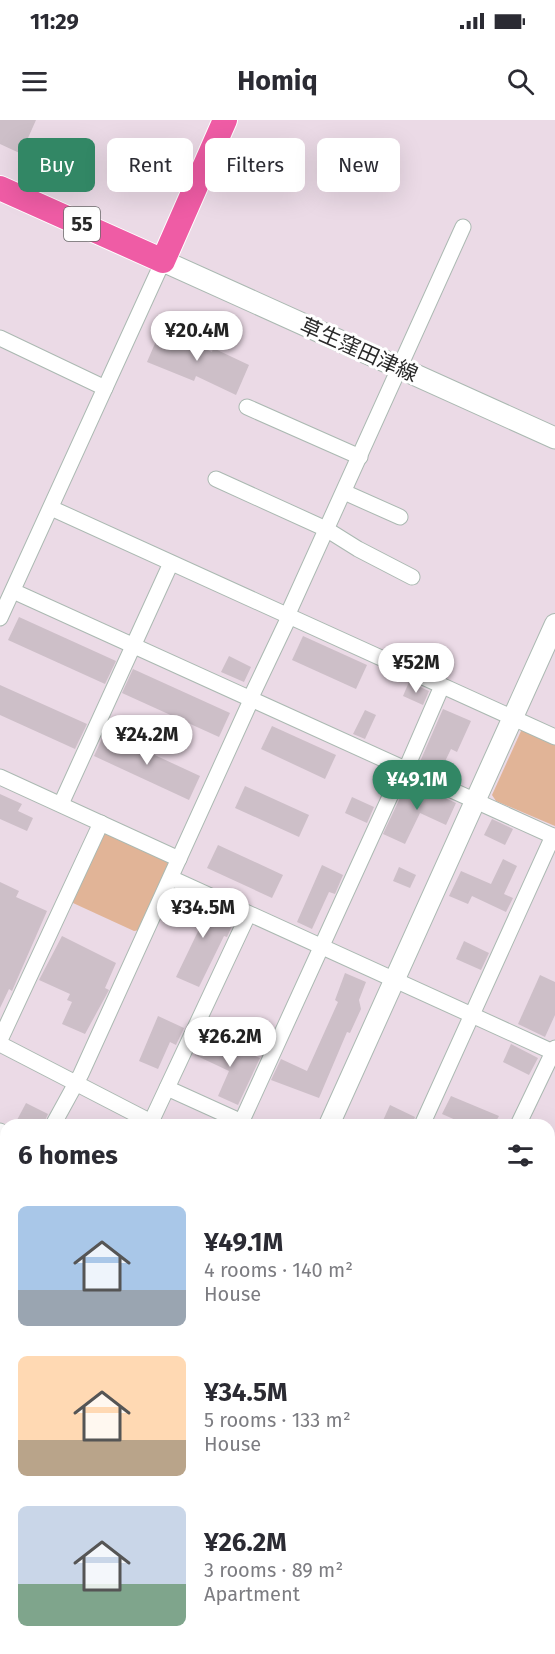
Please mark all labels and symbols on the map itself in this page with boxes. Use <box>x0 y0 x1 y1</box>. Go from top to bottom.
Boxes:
road number: 55 <box>64 207 100 241</box>
pin: ¥20.4M <box>148 311 246 362</box>
street label: 草生窪田津線 <box>296 312 422 388</box>
pin: ¥52M <box>380 643 452 694</box>
pin: ¥24.2M <box>98 715 196 766</box>
pin: ¥49.1M <box>368 760 466 811</box>
pin: ¥34.5M <box>154 888 252 939</box>
pin: ¥26.2M <box>181 1017 279 1068</box>

